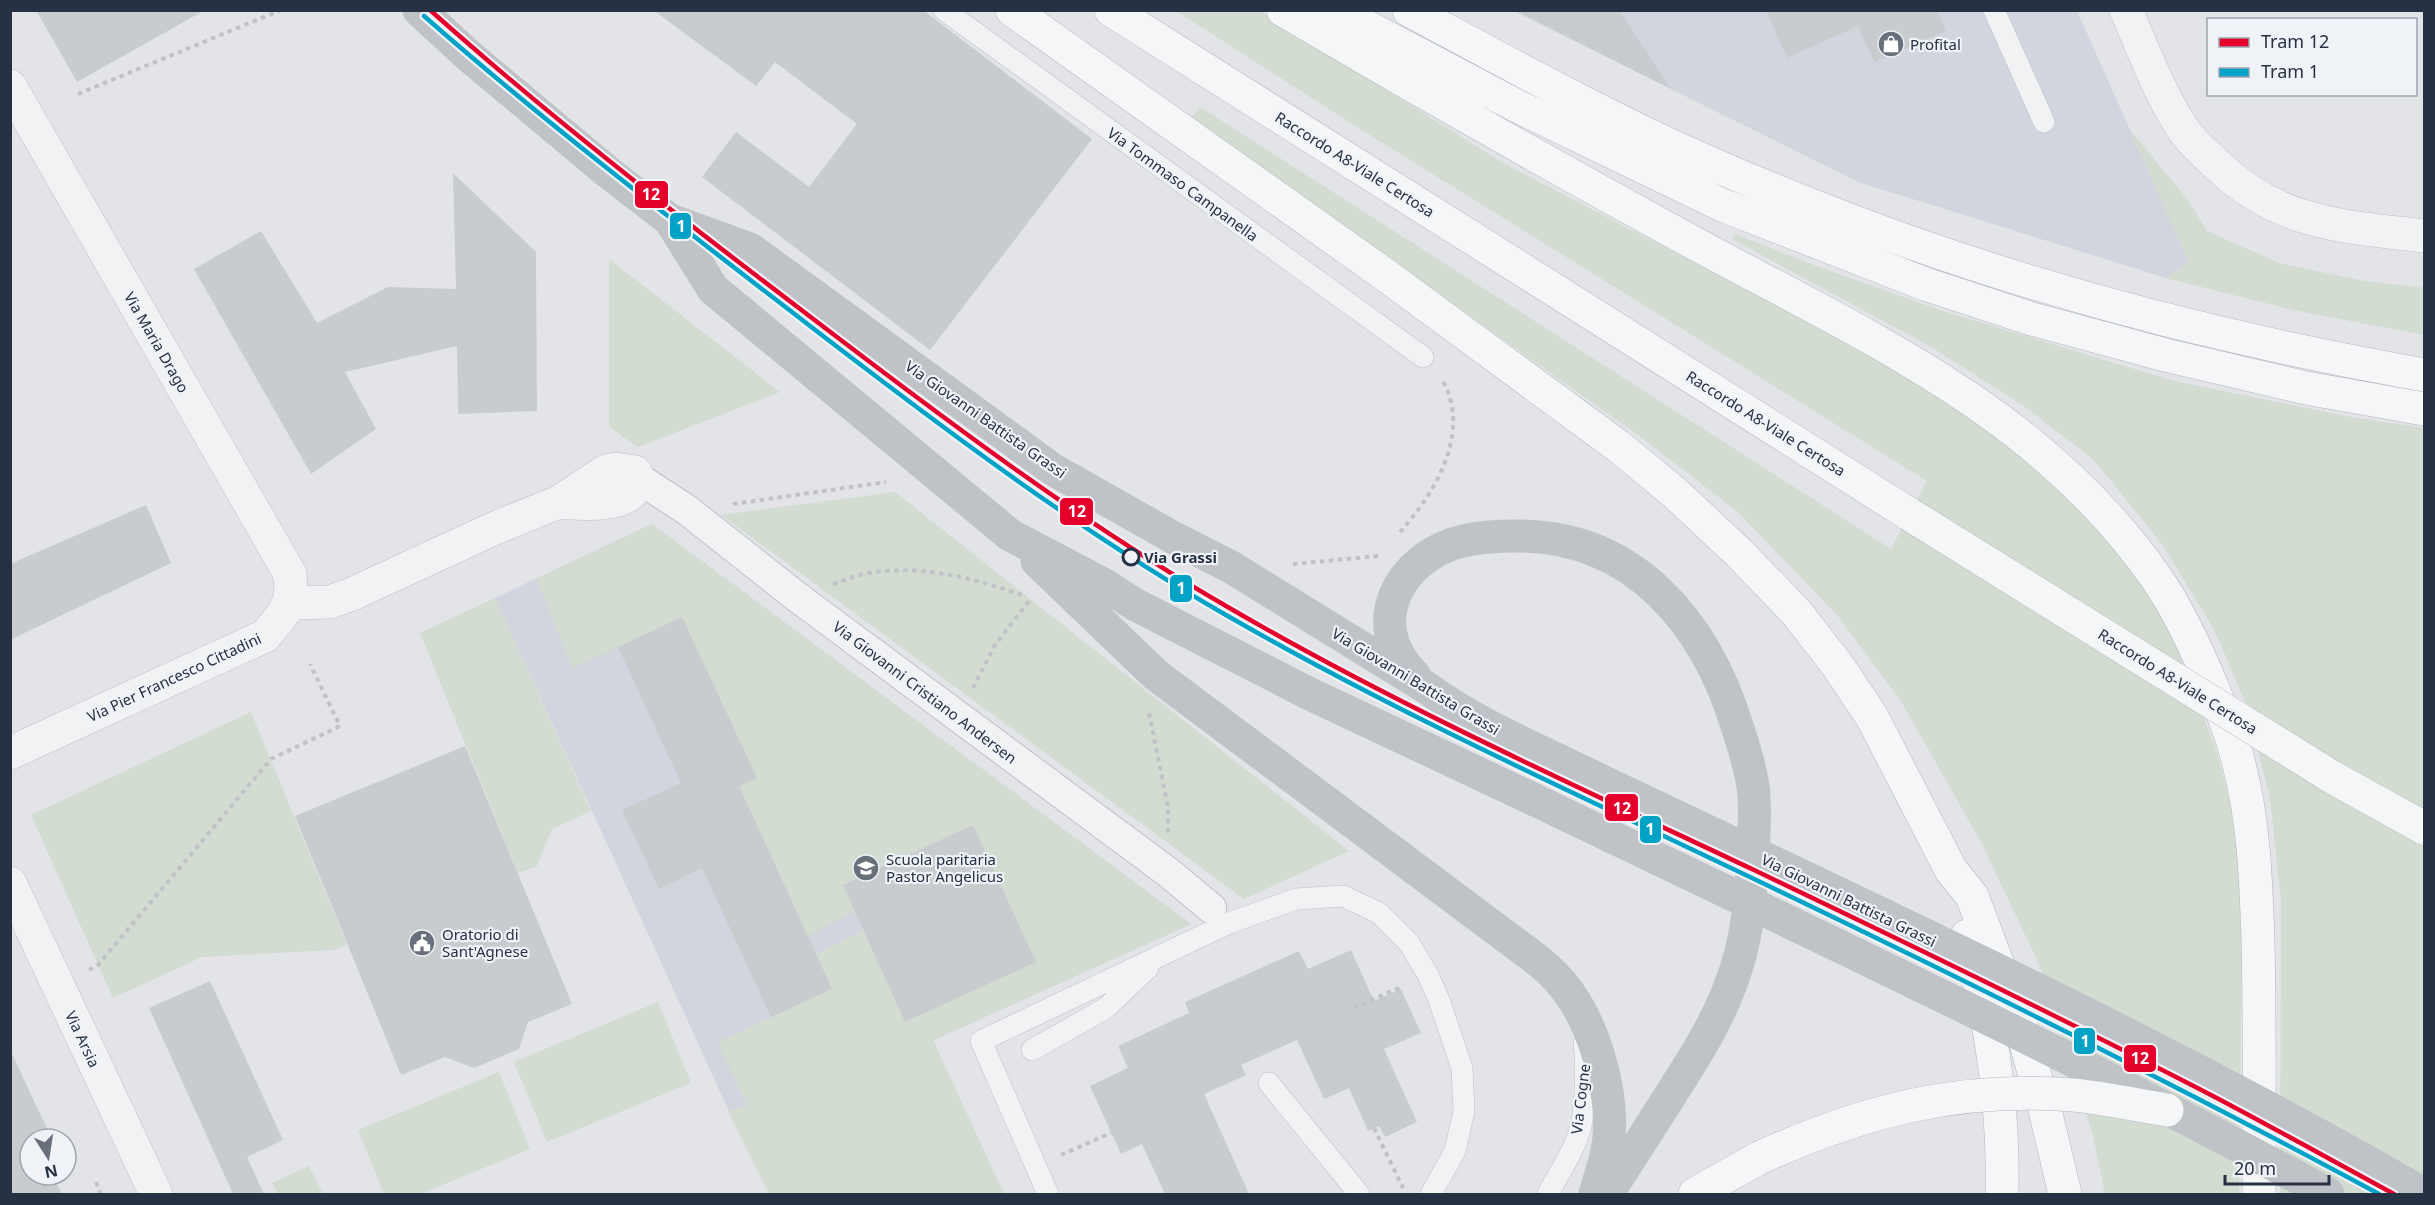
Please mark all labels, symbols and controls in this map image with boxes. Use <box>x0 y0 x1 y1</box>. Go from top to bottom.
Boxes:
legend <box>2207 18 2417 96</box>
shop icon: Profital <box>1876 29 1906 59</box>
text: Tram 12 <box>2261 29 2329 53</box>
place label: Profital <box>1910 34 1961 54</box>
text: Tram 1 <box>2261 59 2319 83</box>
street label: Raccordo A8-Viale Certosa <box>1272 107 1438 221</box>
street label: Via Tommaso Campanella <box>1104 123 1262 245</box>
line badge: 12 <box>634 180 669 209</box>
text: 12 <box>642 183 660 205</box>
line badge: 1 <box>669 212 692 240</box>
text: 1 <box>676 215 686 237</box>
street label: Via Maria Drago <box>120 288 194 396</box>
street label: Via Giovanni Battista Grassi <box>901 356 1071 482</box>
street label: Raccordo A8-Viale Certosa <box>1683 366 1849 480</box>
line badge: 12 <box>1059 497 1094 526</box>
text: 12 <box>1068 500 1086 522</box>
place label: Via Grassi <box>1144 547 1217 567</box>
marker: Via Grassi <box>1122 548 1140 566</box>
line badge: 1 <box>1169 574 1193 603</box>
text: 1 <box>1176 577 1186 599</box>
street label: Via Giovanni Cristiano Andersen <box>829 616 1021 768</box>
street label: Via Giovanni Battista Grassi <box>1328 623 1504 739</box>
street label: Raccordo A8-Viale Certosa <box>2095 624 2261 738</box>
street label: Via Pier Francesco Cittadini <box>84 628 264 726</box>
line badge: 12 <box>1604 793 1639 822</box>
text: 12 <box>1613 797 1631 819</box>
line badge: 1 <box>1639 815 1662 844</box>
text: 1 <box>1645 818 1655 840</box>
place label: Scuola paritaria Pastor Angelicus <box>886 849 1003 886</box>
street label: Via Giovanni Battista Grassi <box>1758 849 1940 951</box>
school or university icon: Scuola paritaria Pastor Angelicus <box>851 853 881 883</box>
place label: Oratorio di Sant'Agnese <box>442 924 528 961</box>
public building icon: Oratorio di Sant'Agnese <box>407 928 437 958</box>
street label: Via Arsia <box>61 1007 105 1071</box>
line badge: 1 <box>2073 1027 2096 1055</box>
text: 1 <box>2080 1030 2090 1052</box>
line badge: 12 <box>2123 1044 2157 1073</box>
text: 12 <box>2131 1047 2149 1069</box>
street label: Via Cogne <box>1566 1063 1594 1135</box>
north arrow <box>18 1127 78 1187</box>
scale bar <box>2225 1148 2328 1186</box>
text: 20 m <box>2234 1156 2276 1180</box>
text: N <box>42 1160 60 1184</box>

